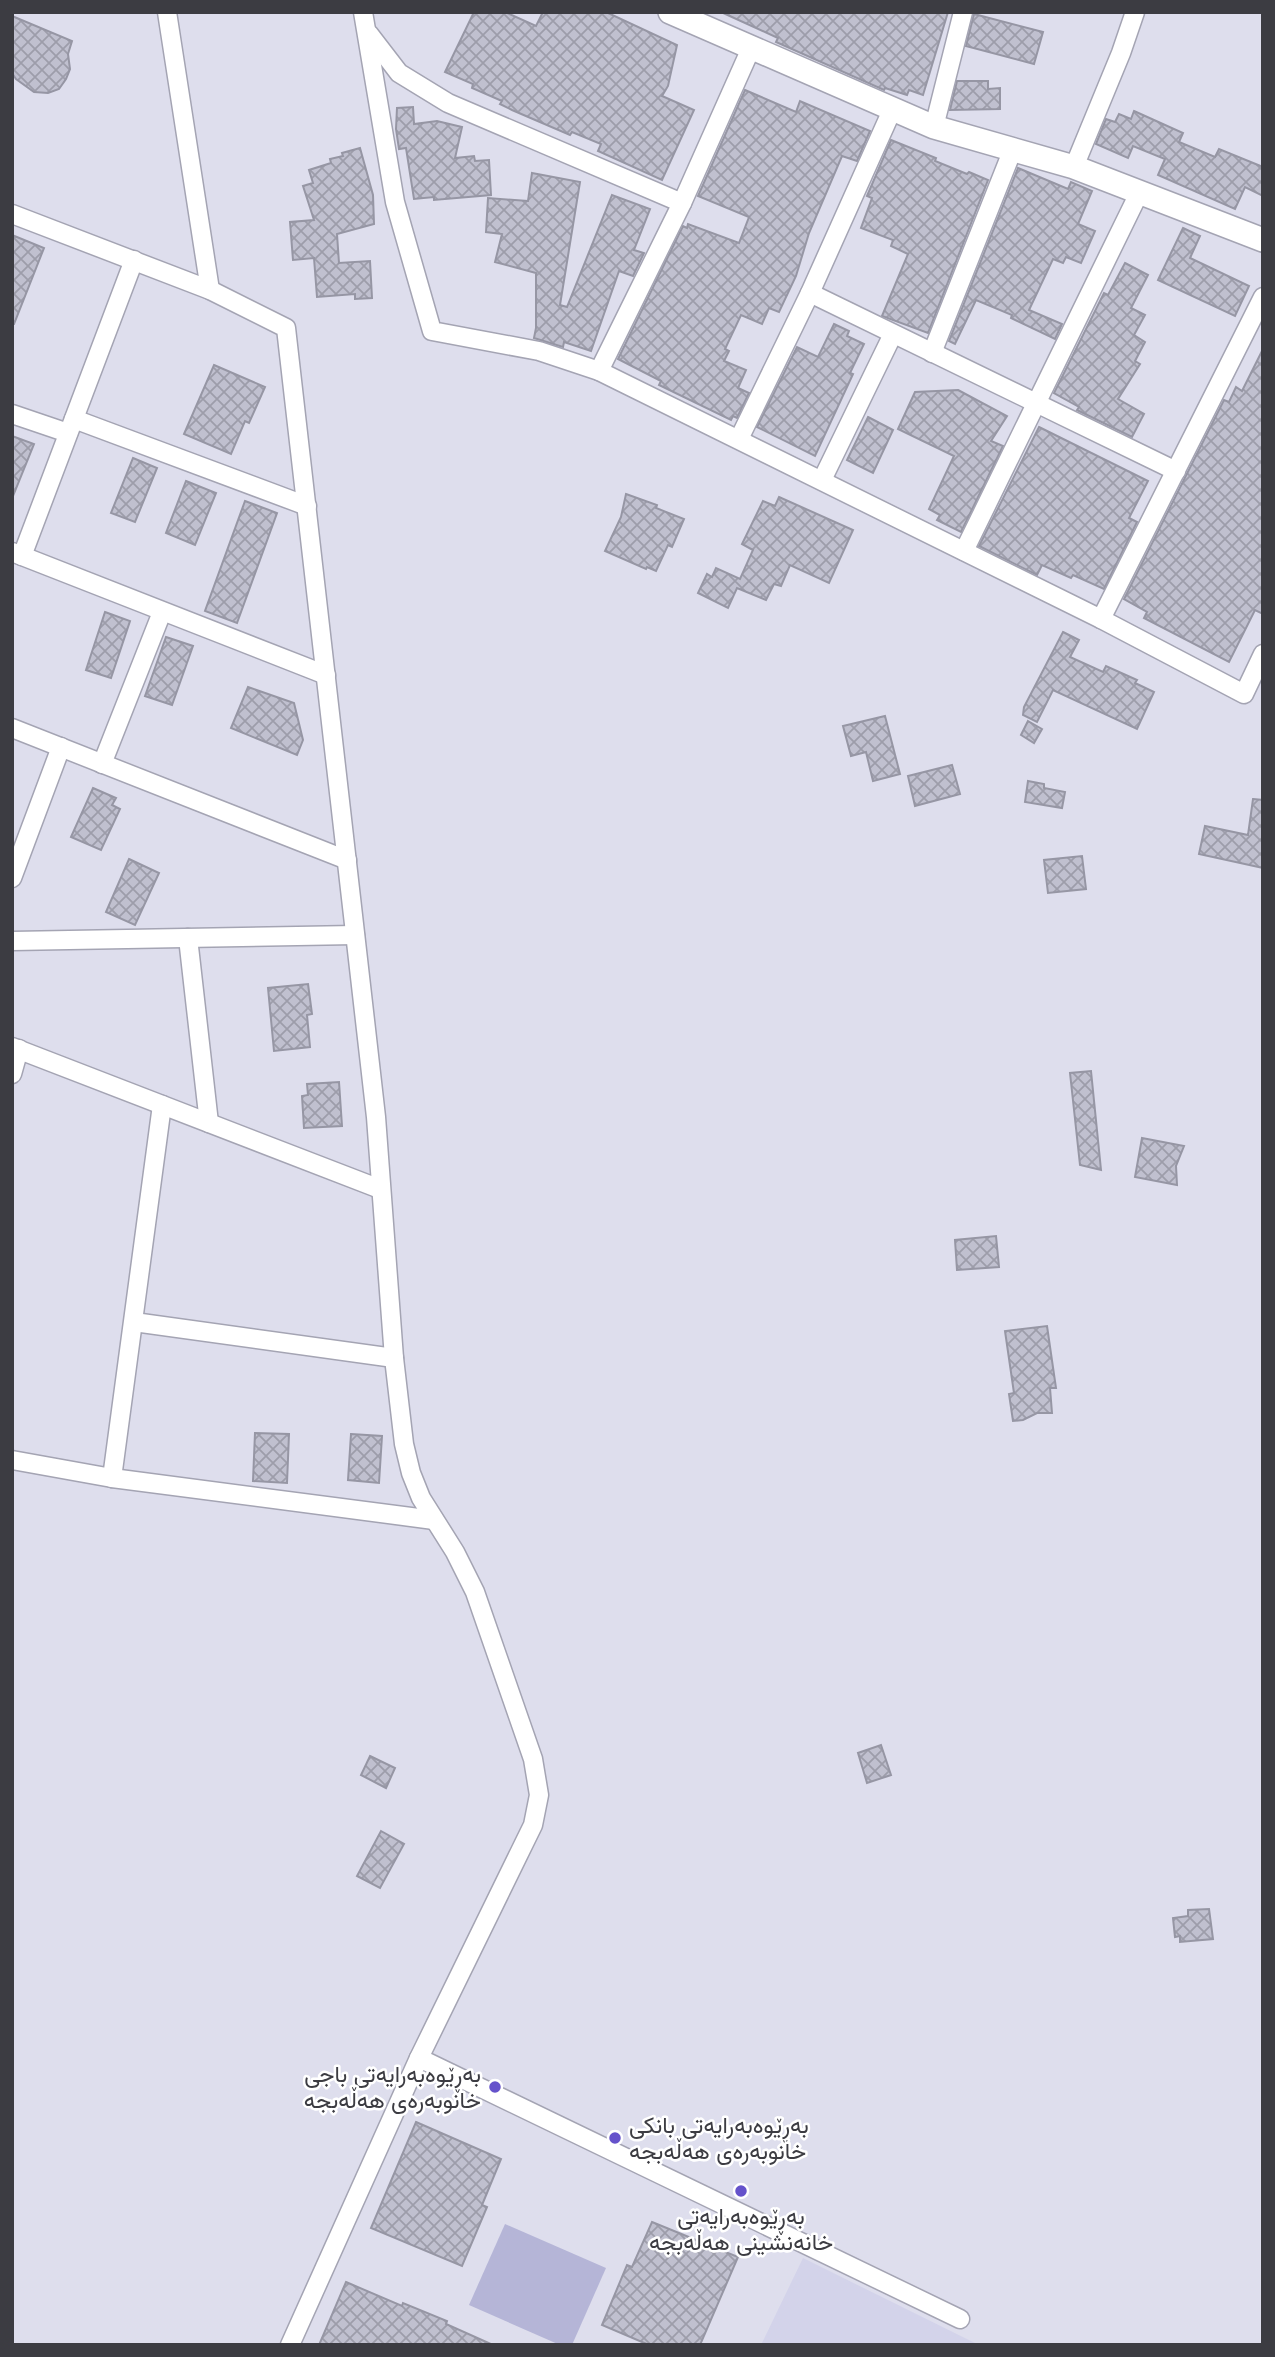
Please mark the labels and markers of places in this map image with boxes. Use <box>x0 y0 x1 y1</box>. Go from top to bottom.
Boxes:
place label: بەڕێوەبەرایەتی باجی خانوبەرەی هەڵەبجە <box>304 2061 481 2115</box>
marker: بەڕێوەبەرایەتی باجی خانوبەرەی هەڵەبجە <box>487 2079 503 2095</box>
place label: بەڕێوەبەرایەتی بانکی خانوبەرەی هەڵەبجە <box>629 2112 809 2166</box>
marker: بەڕێوەبەرایەتی بانکی خانوبەرەی هەڵەبجە <box>607 2130 623 2146</box>
marker: بەڕێوەبەرایەتی خانەنشینی هەڵەبجە <box>733 2183 749 2199</box>
place label: بەڕێوەبەرایەتی خانەنشینی هەڵەبجە <box>649 2203 833 2256</box>

